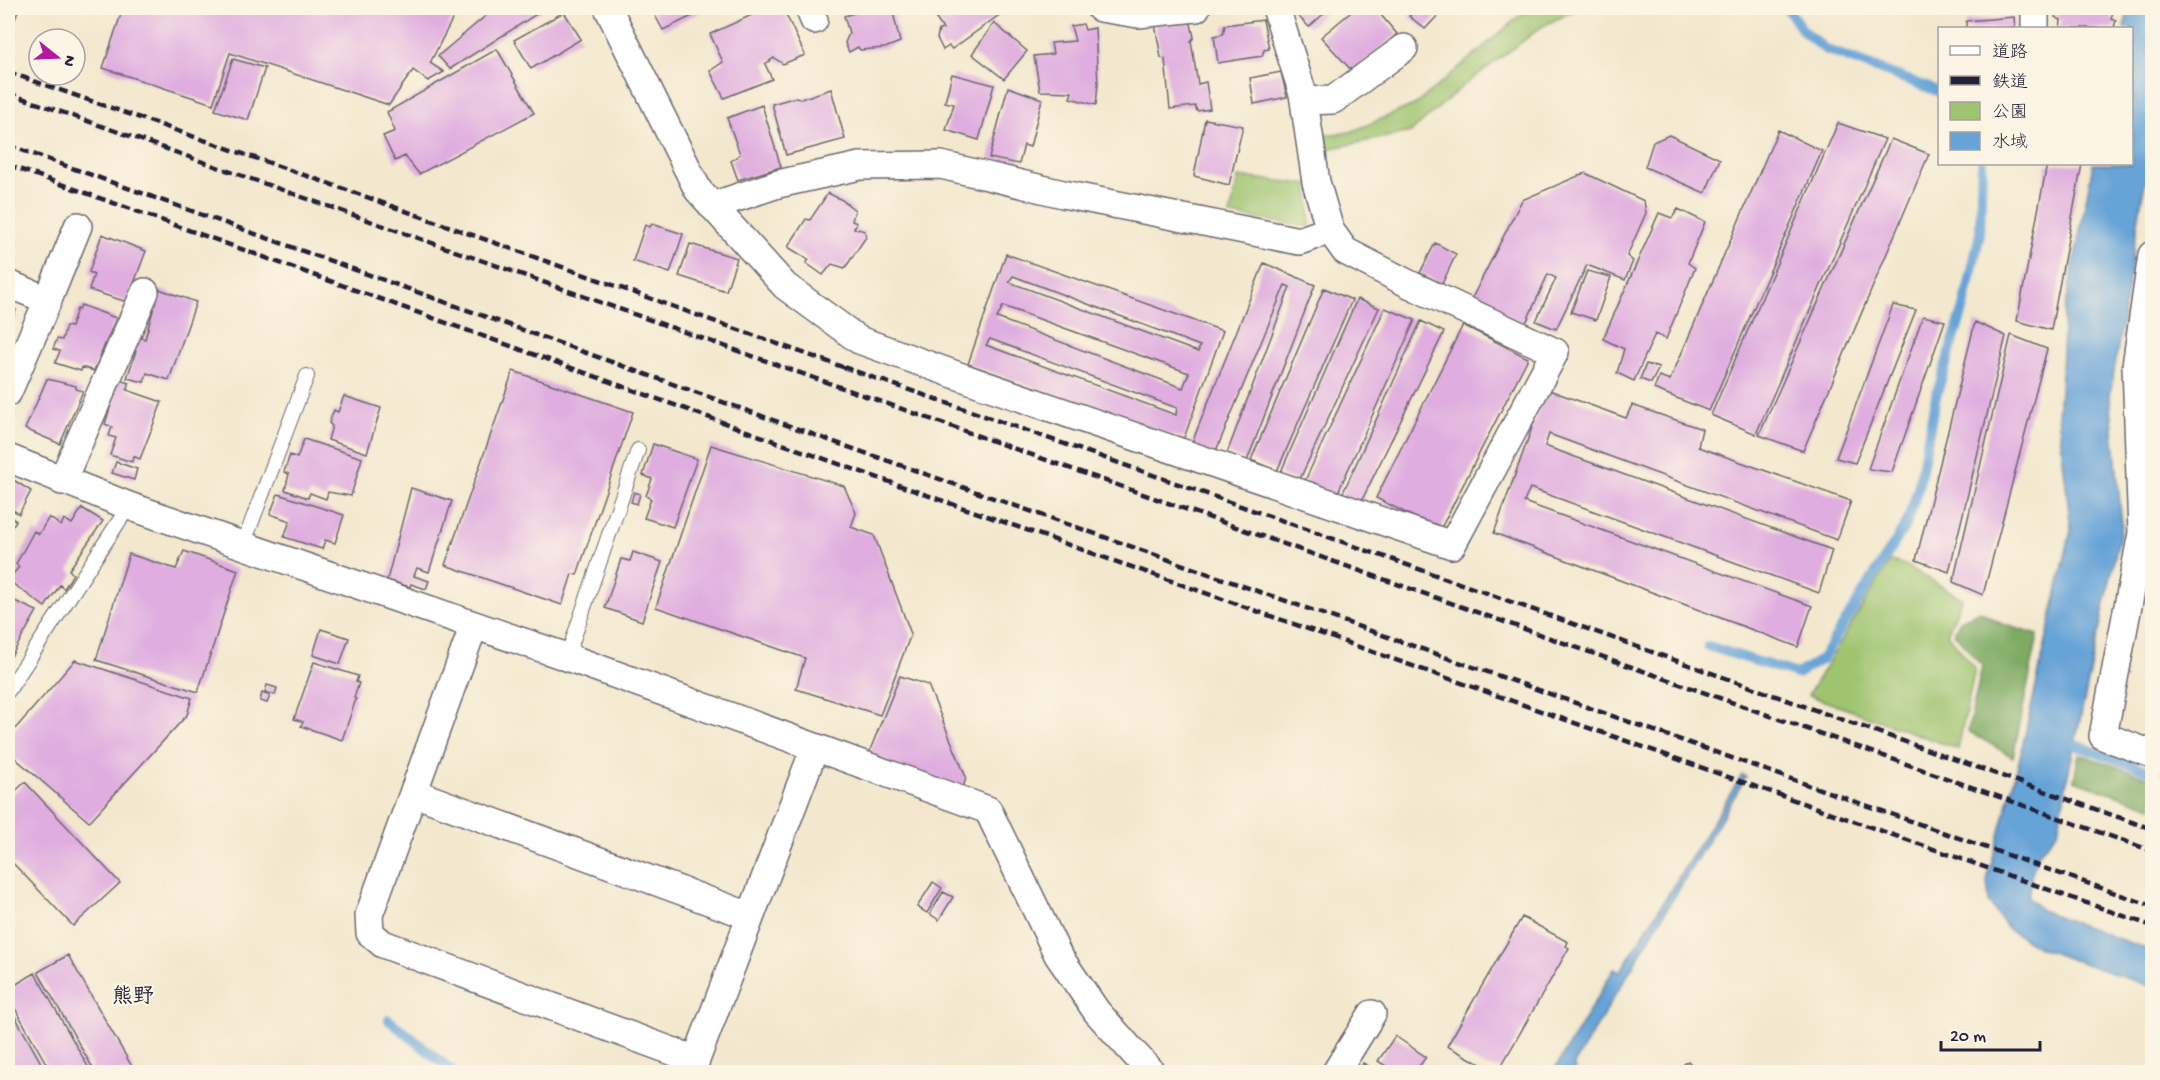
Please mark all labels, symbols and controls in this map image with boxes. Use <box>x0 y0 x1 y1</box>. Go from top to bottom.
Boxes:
north arrow <box>27 27 87 87</box>
legend <box>1938 27 2133 165</box>
text: 道路 <box>1992 42 2028 64</box>
text: N <box>57 53 79 69</box>
text: 鉄道 <box>1992 72 2028 94</box>
text: 公園 <box>1992 103 2028 124</box>
text: 水域 <box>1992 132 2028 154</box>
district label: 熊野 <box>112 984 154 1011</box>
scale bar <box>1941 1014 2040 1052</box>
text: 20 m <box>1950 1027 1986 1048</box>

